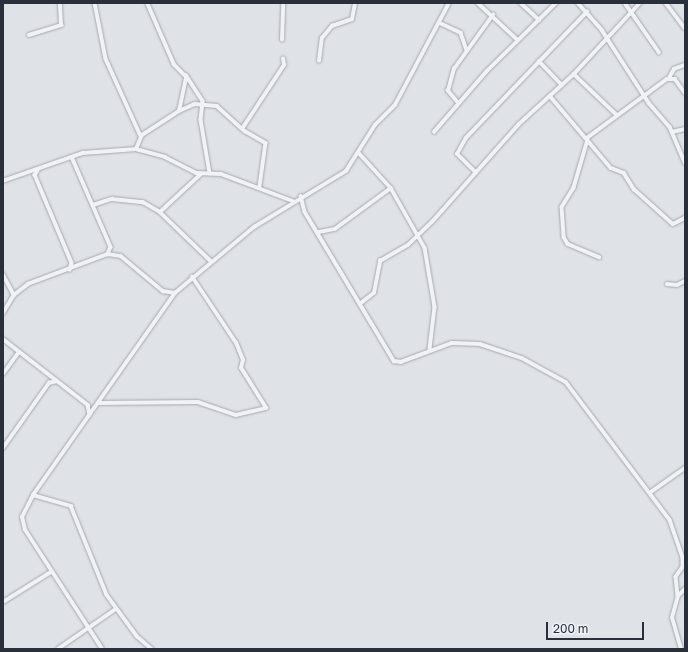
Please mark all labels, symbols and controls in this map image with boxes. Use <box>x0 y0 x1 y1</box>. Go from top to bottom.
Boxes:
scale bar <box>548 614 646 640</box>
text: 200 m <box>553 621 588 636</box>

